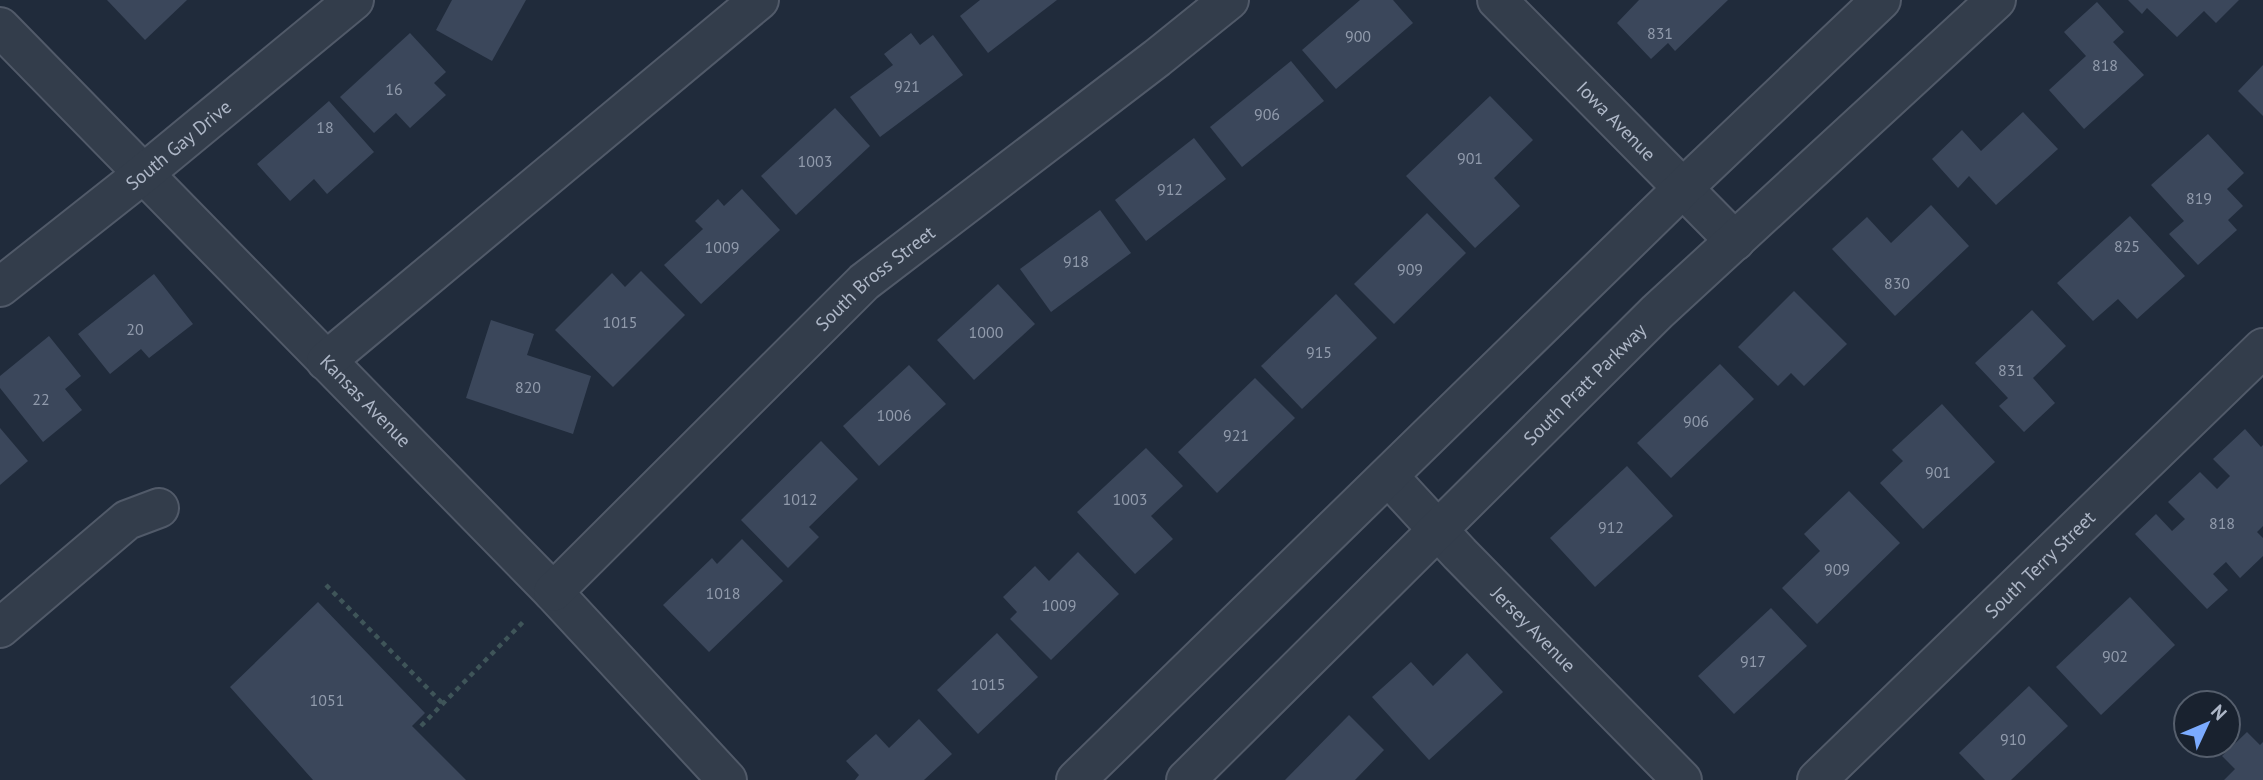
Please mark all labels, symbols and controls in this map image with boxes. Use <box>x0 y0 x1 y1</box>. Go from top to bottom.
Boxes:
house number: 831 <box>1647 23 1673 43</box>
house number: 900 <box>1345 26 1371 46</box>
house number: 818 <box>2092 55 2118 75</box>
house number: 921 <box>894 76 920 96</box>
street label: Iowa Avenue <box>1572 76 1661 166</box>
house number: 16 <box>385 79 403 99</box>
street label: South Gay Drive <box>121 94 236 195</box>
house number: 906 <box>1254 104 1280 124</box>
house number: 18 <box>316 117 334 137</box>
house number: 901 <box>1457 148 1483 168</box>
house number: 1003 <box>798 151 832 171</box>
house number: 912 <box>1157 179 1183 199</box>
house number: 819 <box>2186 188 2212 208</box>
street label: South Bross Street <box>810 220 940 336</box>
house number: 825 <box>2114 236 2140 256</box>
house number: 1009 <box>705 237 739 257</box>
house number: 918 <box>1063 251 1089 271</box>
house number: 909 <box>1397 259 1423 279</box>
house number: 830 <box>1884 273 1910 293</box>
house number: 1015 <box>603 312 637 332</box>
street label: South Pratt Parkway <box>1518 318 1651 450</box>
house number: 20 <box>126 319 144 339</box>
house number: 1000 <box>969 322 1004 342</box>
house number: 915 <box>1306 342 1332 362</box>
street label: Kansas Avenue <box>315 349 416 452</box>
house number: 831 <box>1998 360 2024 380</box>
house number: 820 <box>515 377 541 397</box>
house number: 22 <box>32 389 50 409</box>
house number: 1006 <box>877 405 911 425</box>
house number: 906 <box>1683 411 1709 431</box>
house number: 921 <box>1223 425 1249 445</box>
house number: 901 <box>1925 462 1951 482</box>
house number: 1012 <box>783 489 817 509</box>
house number: 1003 <box>1113 489 1147 509</box>
street label: South Terry Street <box>1979 505 2100 623</box>
house number: 818 <box>2209 513 2235 533</box>
house number: 912 <box>1598 517 1624 537</box>
house number: 909 <box>1824 559 1850 579</box>
street label: Jersey Avenue <box>1486 580 1581 677</box>
house number: 1018 <box>706 583 740 603</box>
house number: 1009 <box>1042 595 1076 615</box>
house number: 902 <box>2102 646 2128 666</box>
house number: 917 <box>1740 651 1766 671</box>
house number: 1015 <box>971 674 1005 694</box>
north arrow <box>2172 689 2242 759</box>
house number: 1051 <box>310 690 344 710</box>
text: N <box>2206 699 2232 725</box>
house number: 910 <box>2000 729 2026 749</box>

